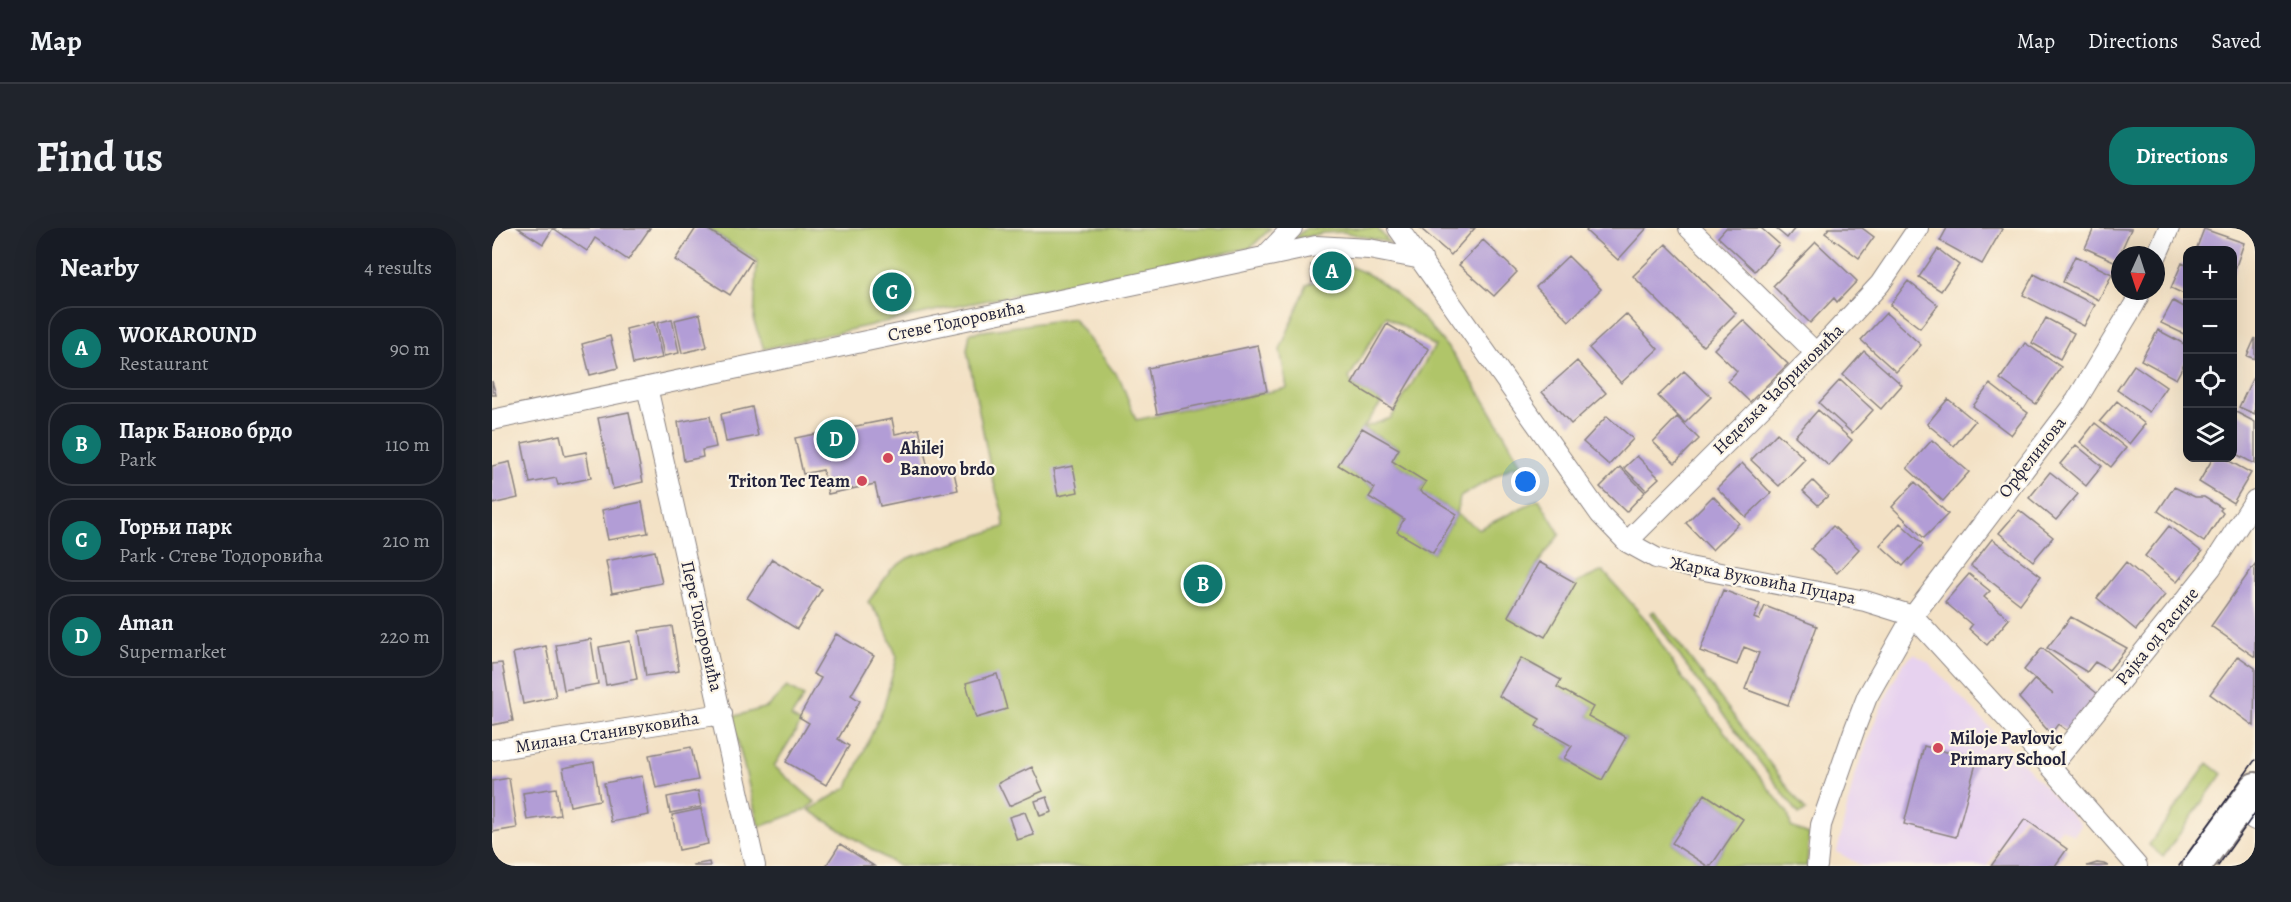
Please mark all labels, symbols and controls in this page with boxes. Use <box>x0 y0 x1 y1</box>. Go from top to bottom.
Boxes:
text: Map <box>30 22 82 60</box>
text: Map <box>2017 27 2055 55</box>
text: Directions <box>2088 27 2178 55</box>
text: Saved <box>2211 27 2261 55</box>
button: Directions <box>2109 127 2255 185</box>
text: Find us <box>36 128 163 185</box>
north arrow <box>2111 246 2165 300</box>
map controls <box>2183 246 2237 462</box>
button: + <box>2183 246 2237 300</box>
pin: A <box>1312 248 1352 294</box>
text: Nearby <box>60 250 139 285</box>
text: 4 results <box>364 254 432 281</box>
pin: C <box>872 270 912 314</box>
street label: Стеве Тодоровића <box>885 295 1027 347</box>
button: − <box>2183 300 2237 354</box>
street label: Недељка Чабриновића <box>1707 318 1849 460</box>
text: WOKAROUND <box>119 320 257 350</box>
text: A <box>75 335 88 362</box>
text: 90 m <box>390 335 430 362</box>
text: Restaurant <box>119 350 209 377</box>
button: locate <box>2183 354 2237 408</box>
button: layers <box>2183 408 2237 462</box>
street label: Орфелинова <box>1993 411 2072 503</box>
text: Парк Баново брдо <box>119 416 292 446</box>
pin: D <box>816 416 856 462</box>
text: B <box>75 431 88 458</box>
text: 110 m <box>385 431 430 458</box>
place label: Ahilej Banovo brdo <box>899 436 995 481</box>
text: Park <box>119 446 157 473</box>
marker: Ahilej Banovo brdo <box>881 451 895 465</box>
your location <box>1511 467 1540 496</box>
place label: Triton Tec Team <box>729 469 850 493</box>
marker: Triton Tec Team <box>855 474 869 488</box>
text: Горњи парк <box>119 512 232 542</box>
text: C <box>75 527 88 554</box>
text: 210 m <box>382 527 430 554</box>
text: Park · Стеве Тодоровића <box>119 542 323 569</box>
street label: Жарка Вуковића Пуцара <box>1668 550 1859 610</box>
street label: Пере Тодоровића <box>675 558 729 694</box>
pin: B <box>1184 562 1222 606</box>
street label: Рајка од Расине <box>2110 582 2204 690</box>
text: Aman <box>119 608 174 638</box>
text: D <box>75 623 88 650</box>
text: 220 m <box>380 623 430 650</box>
text: Supermarket <box>119 638 226 665</box>
street label: Милана Станивуковића <box>513 706 701 758</box>
place label: Miloje Pavlovic Primary School <box>1950 726 2066 771</box>
marker: Miloje Pavlovic Primary School <box>1931 741 1945 755</box>

